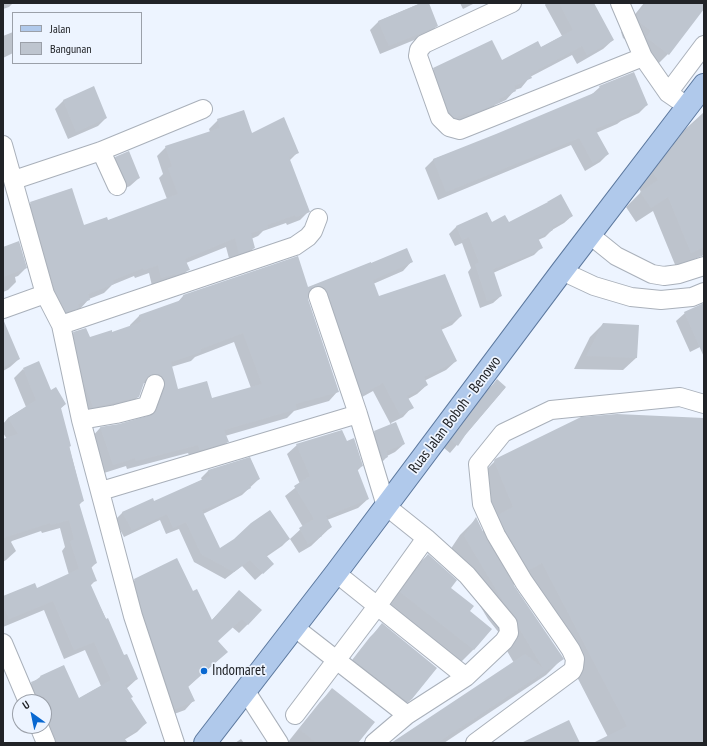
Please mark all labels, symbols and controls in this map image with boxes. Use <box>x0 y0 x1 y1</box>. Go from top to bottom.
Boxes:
legend <box>12 12 142 64</box>
text: Jalan <box>50 21 71 36</box>
text: Bangunan <box>50 41 91 56</box>
street label: Ruas Jalan Boboh - Benowo <box>405 353 505 477</box>
place label: Indomaret <box>212 662 265 680</box>
marker: Indomaret <box>199 666 209 676</box>
north arrow <box>12 694 52 734</box>
text: U <box>20 697 32 712</box>

